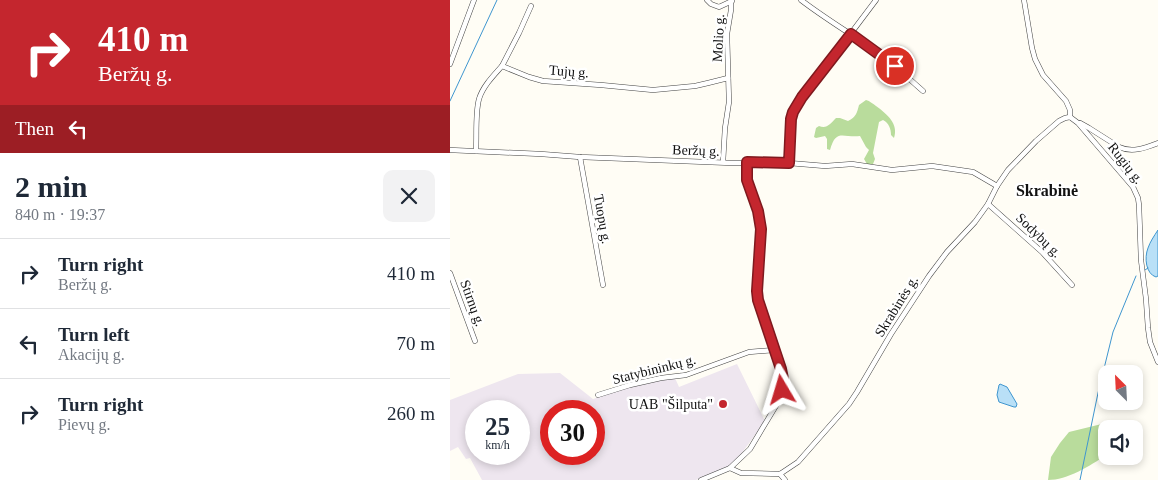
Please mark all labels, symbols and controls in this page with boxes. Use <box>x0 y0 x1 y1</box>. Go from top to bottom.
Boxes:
street label: Molio g. <box>710 14 727 63</box>
icon: right <box>15 20 80 85</box>
text: 410 m <box>98 20 188 59</box>
pin <box>874 45 916 87</box>
icon: arrive <box>881 52 909 80</box>
text: Beržų g. <box>98 61 173 86</box>
street label: Tujų g. <box>549 63 589 80</box>
icon: left <box>64 115 92 143</box>
text: Then <box>15 118 54 139</box>
street label: Rugių g. <box>1105 140 1146 187</box>
street label: Beržų g. <box>672 142 720 159</box>
text: 2 min <box>15 170 88 203</box>
button: close <box>383 170 435 222</box>
district label: Skrabinė <box>1016 182 1078 199</box>
street label: Tuopų g. <box>591 193 614 245</box>
text: 840 m · 19:37 <box>15 206 105 223</box>
street label: Sodybų g. <box>1013 210 1064 260</box>
text: Turn right <box>58 254 143 275</box>
icon: right <box>15 260 43 288</box>
text: 410 m <box>387 263 435 284</box>
street label: Skrabinės g. <box>872 273 921 340</box>
text: Beržų g. <box>58 276 112 293</box>
street label: Stirnų g. <box>457 278 488 328</box>
text: Turn left <box>58 324 130 345</box>
icon: left <box>15 330 43 358</box>
text: 70 m <box>396 333 435 354</box>
text: Akacijų g. <box>58 346 125 363</box>
street label: Statybininkų g. <box>611 352 697 387</box>
position arrow <box>755 363 807 415</box>
north arrow <box>1098 365 1142 410</box>
map controls <box>1098 365 1143 465</box>
text: Turn right <box>58 394 143 415</box>
place label: UAB "Šilputa" <box>629 396 713 412</box>
marker: UAB "Šilputa" <box>717 398 729 410</box>
icon: right <box>15 400 43 428</box>
speed limit sign: 30 <box>540 400 605 465</box>
text: 260 m <box>387 403 435 424</box>
text: 25 <box>485 413 510 440</box>
text: Pievų g. <box>58 416 110 433</box>
button: sound <box>1098 420 1143 465</box>
text: km/h <box>485 438 510 452</box>

